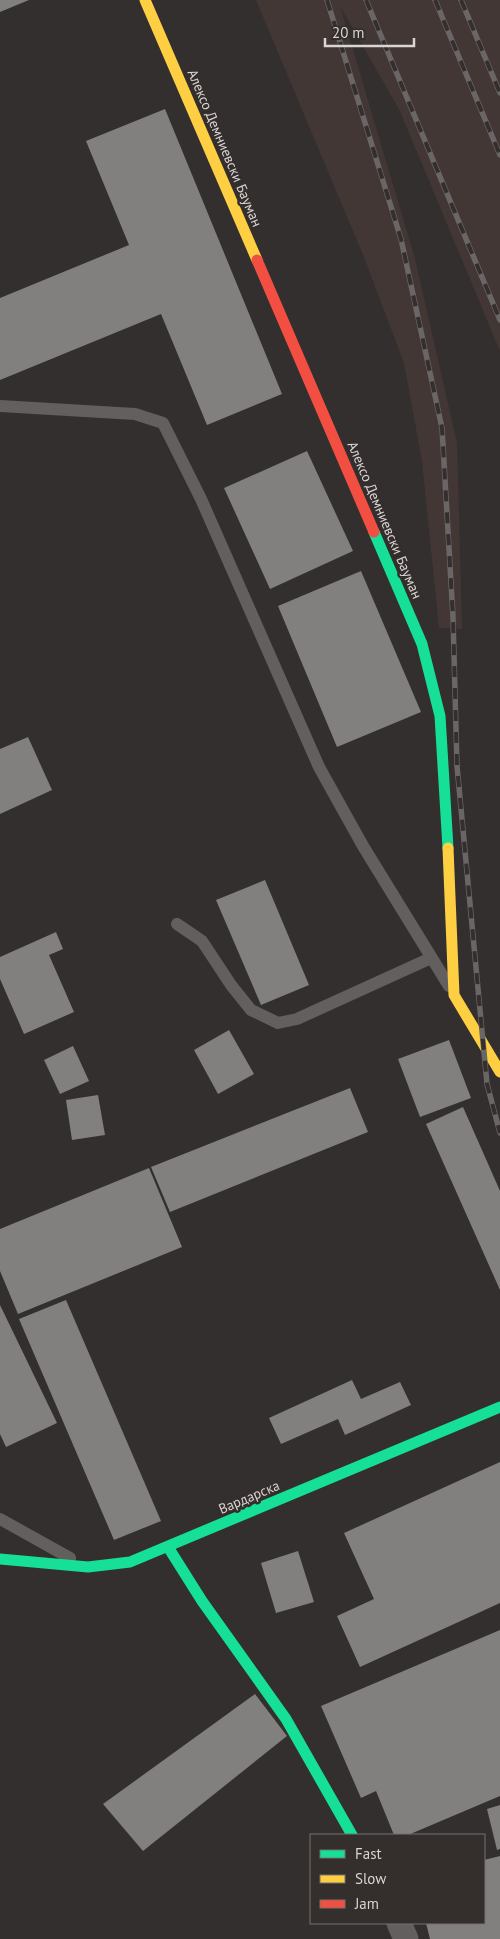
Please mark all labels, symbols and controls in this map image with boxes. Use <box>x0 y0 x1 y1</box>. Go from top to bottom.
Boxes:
scale bar <box>325 15 414 47</box>
text: 20 m <box>332 23 365 42</box>
street label: Алексо Демниевски Бауман <box>184 67 266 229</box>
street label: Алексо Демниевски Бауман <box>344 439 426 601</box>
street label: Вардарска <box>216 1476 282 1518</box>
legend <box>310 1834 485 1924</box>
text: Fast <box>355 1844 382 1863</box>
text: Slow <box>355 1869 386 1888</box>
text: Jam <box>354 1894 379 1913</box>

